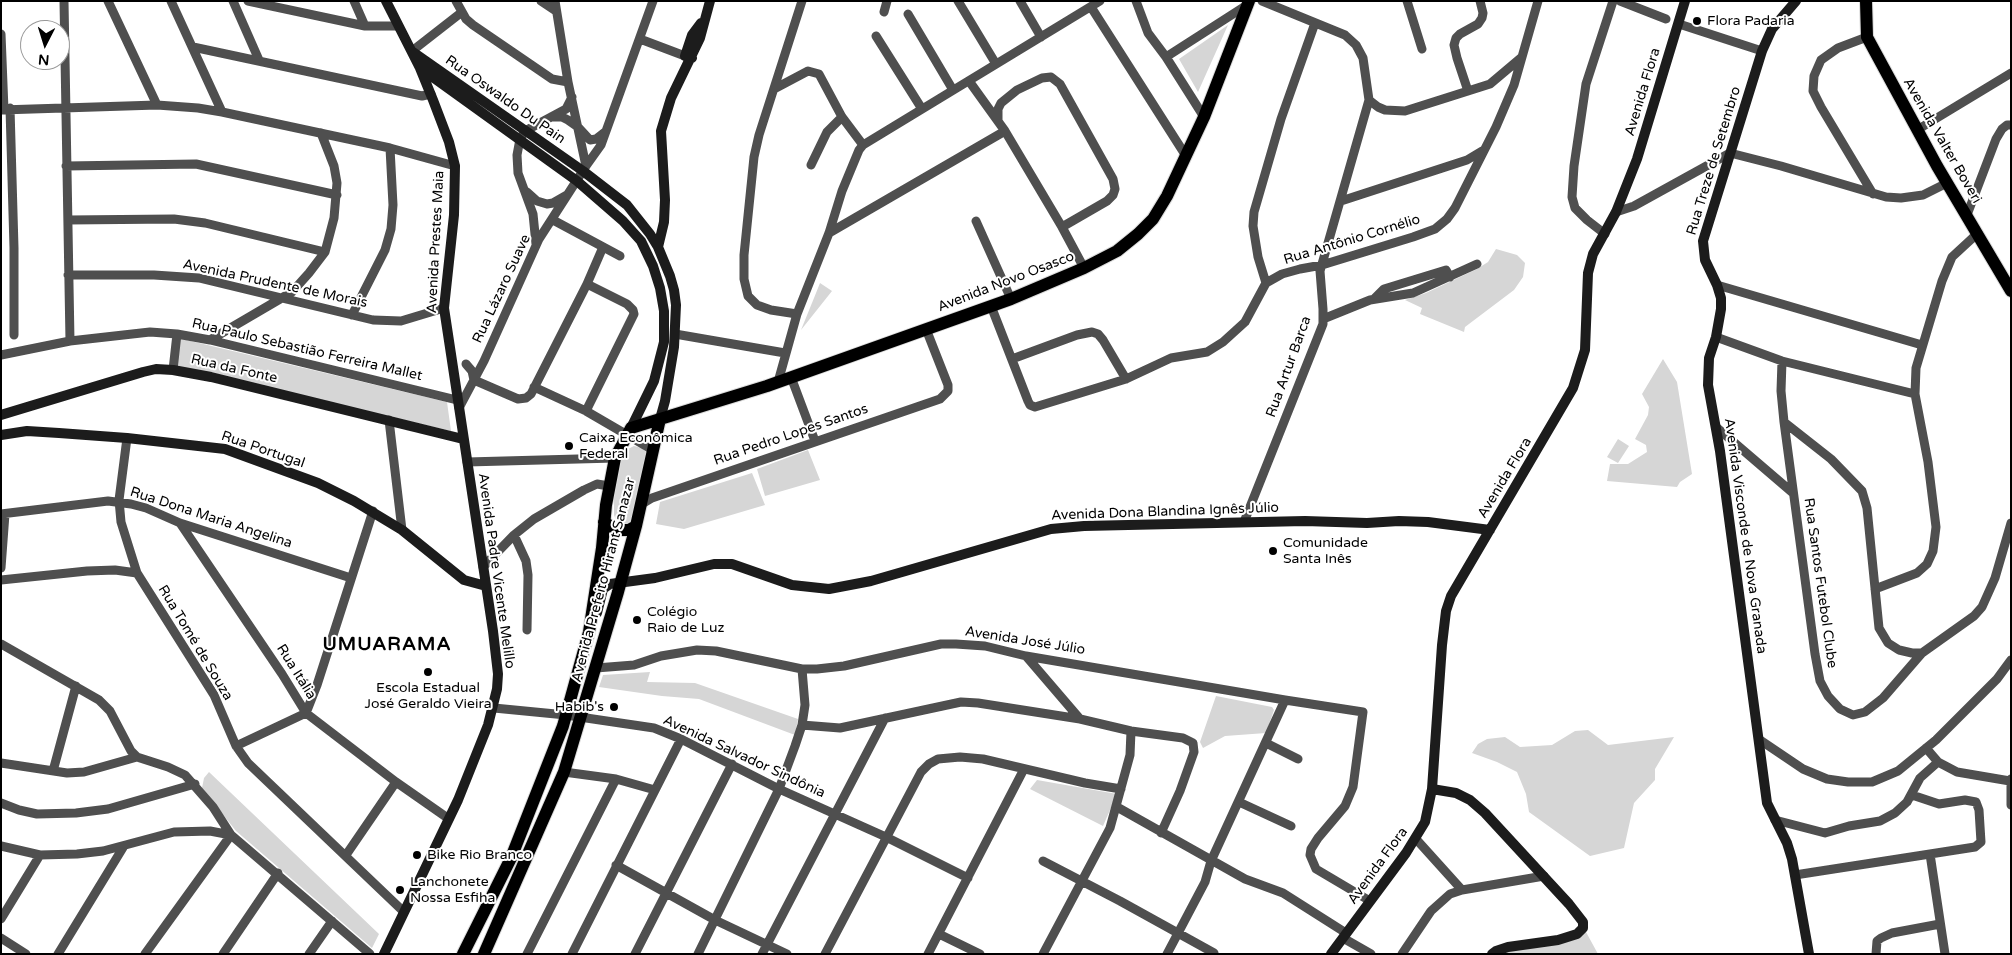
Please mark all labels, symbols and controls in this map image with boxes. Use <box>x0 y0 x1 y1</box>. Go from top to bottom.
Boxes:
place label: Flora Padaria <box>1707 13 1795 29</box>
marker: Flora Padaria <box>1691 15 1703 27</box>
north arrow <box>20 20 70 70</box>
street label: Avenida Flora <box>1622 46 1664 138</box>
text: N <box>37 50 50 68</box>
street label: Rua Oswaldo Du Pain <box>442 52 568 148</box>
street label: Avenida Valter Boveri <box>1899 75 1985 207</box>
street label: Rua Treze de Setembro <box>1683 85 1745 237</box>
street label: Avenida Prestes Maia <box>424 170 448 314</box>
street label: Rua Antônio Cornélio <box>1282 211 1422 269</box>
street label: Rua Lázaro Suave <box>469 232 535 346</box>
street label: Avenida Novo Osasco <box>935 248 1077 316</box>
street label: Avenida Prudente de Morais <box>181 256 369 312</box>
street label: Rua Artur Barca <box>1263 314 1315 420</box>
street label: Rua Paulo Sebastião Ferreira Mallet <box>190 315 424 385</box>
street label: Rua da Fonte <box>189 351 279 387</box>
street label: Rua Pedro Lopes Santos <box>712 401 870 469</box>
street label: Avenida Visconde de Nova Granada <box>1720 417 1770 655</box>
street label: Rua Portugal <box>219 428 307 472</box>
place label: Caixa Econômica Federal <box>579 430 693 462</box>
street label: Avenida Flora <box>1474 435 1536 521</box>
marker: Caixa Econômica Federal <box>563 440 575 452</box>
street label: Avenida Padre Vicente Melillo <box>474 472 518 670</box>
street label: Avenida Prefeito Hirant Sanazar <box>569 476 639 684</box>
street label: Rua Dona Maria Angelina <box>128 484 294 552</box>
street label: Rua Santos Futebol Clube <box>1800 497 1840 669</box>
street label: Avenida Dona Blandina Ignês Júlio <box>1051 500 1279 524</box>
place label: Comunidade Santa Inês <box>1283 535 1368 568</box>
marker: Comunidade Santa Inês <box>1267 545 1279 557</box>
street label: Rua Tomé de Souza <box>154 582 236 704</box>
place label: Colégio Raio de Luz <box>647 604 724 636</box>
marker: Colégio Raio de Luz <box>631 614 643 626</box>
street label: Avenida José Júlio <box>964 623 1086 659</box>
district label: UMUARAMA <box>321 634 453 656</box>
street label: Rua Itália <box>272 641 320 703</box>
marker: Escola Estadual José Geraldo Vieira <box>422 666 434 678</box>
place label: Escola Estadual José Geraldo Vieira <box>364 680 492 712</box>
place label: Habib's <box>555 699 604 715</box>
marker: Habib's <box>608 701 620 713</box>
street label: Avenida Salvador Sindônia <box>660 712 828 802</box>
street label: Avenida Flora <box>1344 824 1412 908</box>
place label: Bike Rio Branco <box>427 847 532 863</box>
marker: Bike Rio Branco <box>411 849 423 861</box>
place label: Lanchonete Nossa Esfiha <box>410 874 495 906</box>
marker: Lanchonete Nossa Esfiha <box>394 884 406 896</box>

